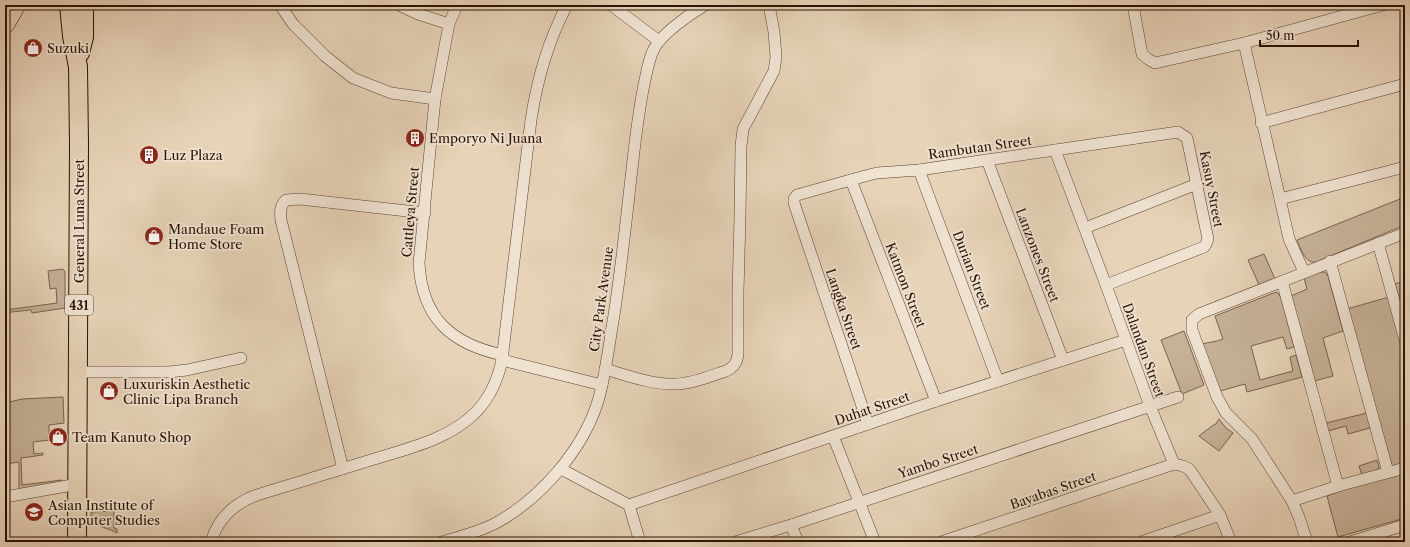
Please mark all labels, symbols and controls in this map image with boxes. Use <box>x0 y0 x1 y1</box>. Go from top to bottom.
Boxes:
scale bar <box>1260 22 1358 48</box>
text: 50 m <box>1266 28 1295 43</box>
shop icon: Suzuki <box>22 37 44 59</box>
place label: Suzuki <box>47 40 89 56</box>
building icon: Emporyo Ni Juana <box>404 127 426 149</box>
place label: Emporyo Ni Juana <box>429 130 542 146</box>
street label: Rambutan Street <box>927 132 1033 162</box>
building icon: Luz Plaza <box>138 144 160 166</box>
place label: Luz Plaza <box>163 147 223 163</box>
street label: Kasuy Street <box>1197 149 1227 229</box>
street label: General Luna Street <box>71 158 87 283</box>
street label: Cattleya Street <box>398 166 422 258</box>
street label: Lanzones Street <box>1013 206 1063 305</box>
place label: Mandaue Foam Home Store <box>168 221 264 252</box>
shop icon: Mandaue Foam Home Store <box>143 225 165 247</box>
street label: Durian Street <box>950 228 995 312</box>
street label: Katmon Street <box>882 240 930 330</box>
street label: City Park Avenue <box>586 245 616 353</box>
street label: Langka Street <box>823 266 865 352</box>
road number: 431 <box>65 295 93 315</box>
street label: Dalandan Street <box>1119 301 1169 400</box>
place label: Luxuriskin Aesthetic Clinic Lipa Branch <box>123 376 251 407</box>
shop icon: Luxuriskin Aesthetic Clinic Lipa Branch <box>98 380 120 402</box>
street label: Duhat Street <box>832 388 912 428</box>
shop icon: Team Kanuto Shop <box>47 426 69 448</box>
place label: Team Kanuto Shop <box>72 429 191 445</box>
street label: Yambo Street <box>895 440 980 482</box>
street label: Bayabas Street <box>1008 468 1099 512</box>
place label: Asian Institute of Computer Studies <box>47 497 160 528</box>
school or university icon: Asian Institute of Computer Studies <box>23 501 45 523</box>

